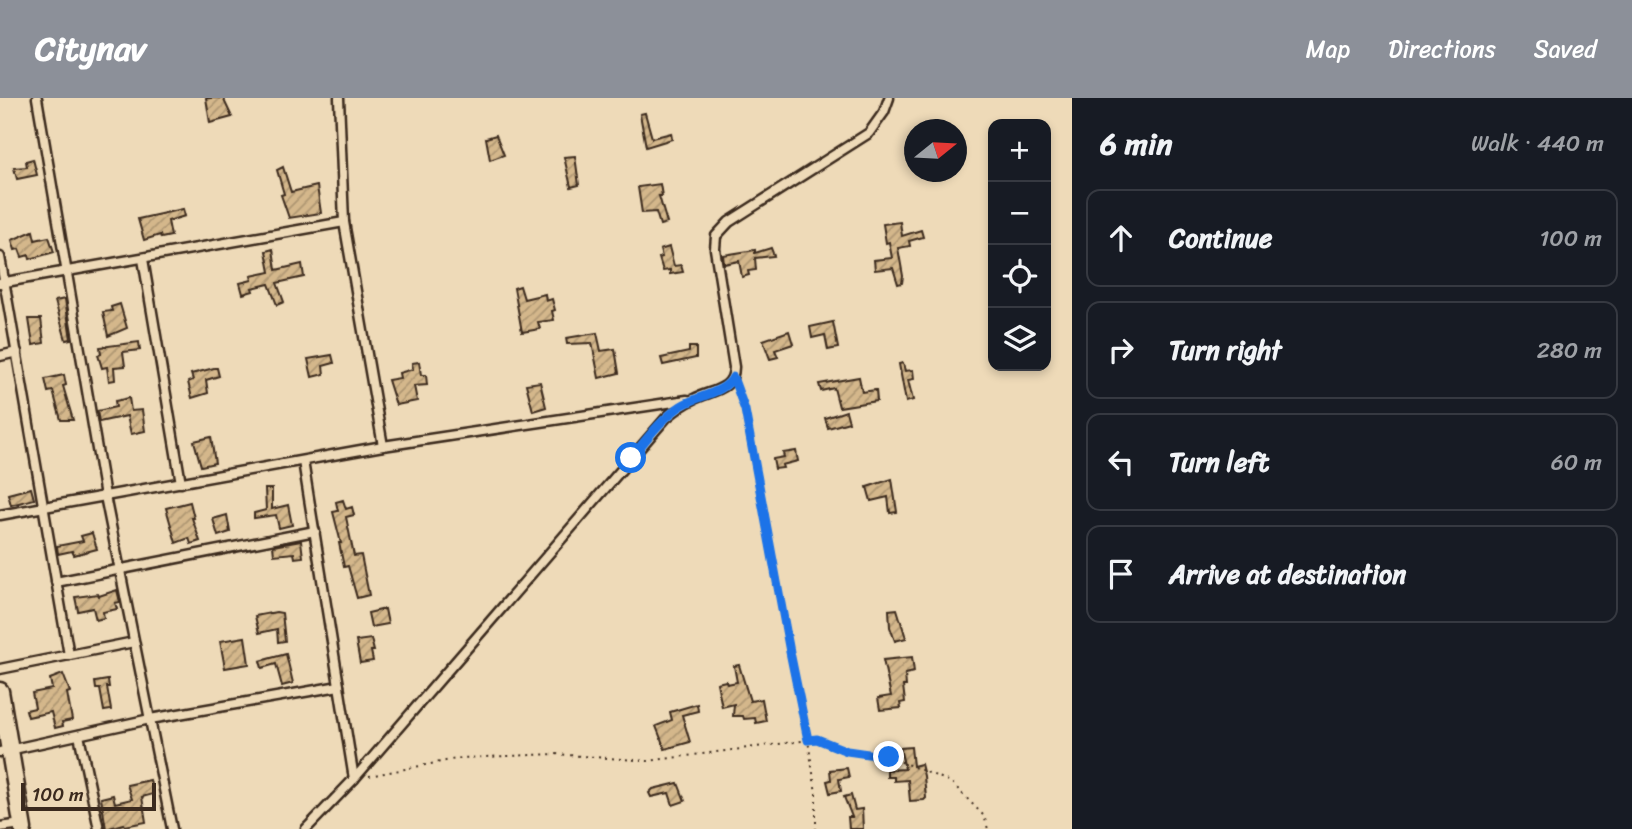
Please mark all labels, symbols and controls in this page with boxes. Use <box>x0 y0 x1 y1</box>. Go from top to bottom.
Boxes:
text: Citynav <box>35 20 146 78</box>
text: Map <box>1306 28 1350 70</box>
text: Directions <box>1388 28 1496 70</box>
text: Saved <box>1534 28 1597 70</box>
text: 6 min <box>1100 117 1172 171</box>
north arrow <box>904 119 967 182</box>
map controls <box>988 119 1051 371</box>
button: + <box>988 119 1051 182</box>
text: Walk · 440 m <box>1471 123 1604 164</box>
button: − <box>988 182 1051 245</box>
text: Continue <box>1169 215 1272 261</box>
text: 100 m <box>1539 218 1602 259</box>
icon: ahead <box>1102 219 1140 257</box>
button: locate <box>988 245 1051 308</box>
button: layers <box>988 308 1051 371</box>
text: Turn right <box>1169 327 1282 373</box>
text: 280 m <box>1537 330 1602 371</box>
icon: right <box>1102 331 1140 369</box>
text: Turn left <box>1169 439 1269 485</box>
route start <box>615 442 646 473</box>
text: 60 m <box>1551 442 1602 483</box>
icon: left <box>1102 443 1140 481</box>
text: Arrive at destination <box>1169 551 1406 597</box>
icon: arrive <box>1102 555 1140 593</box>
route end <box>873 741 904 772</box>
text: 100 m <box>32 778 84 811</box>
scale bar <box>21 780 156 812</box>

